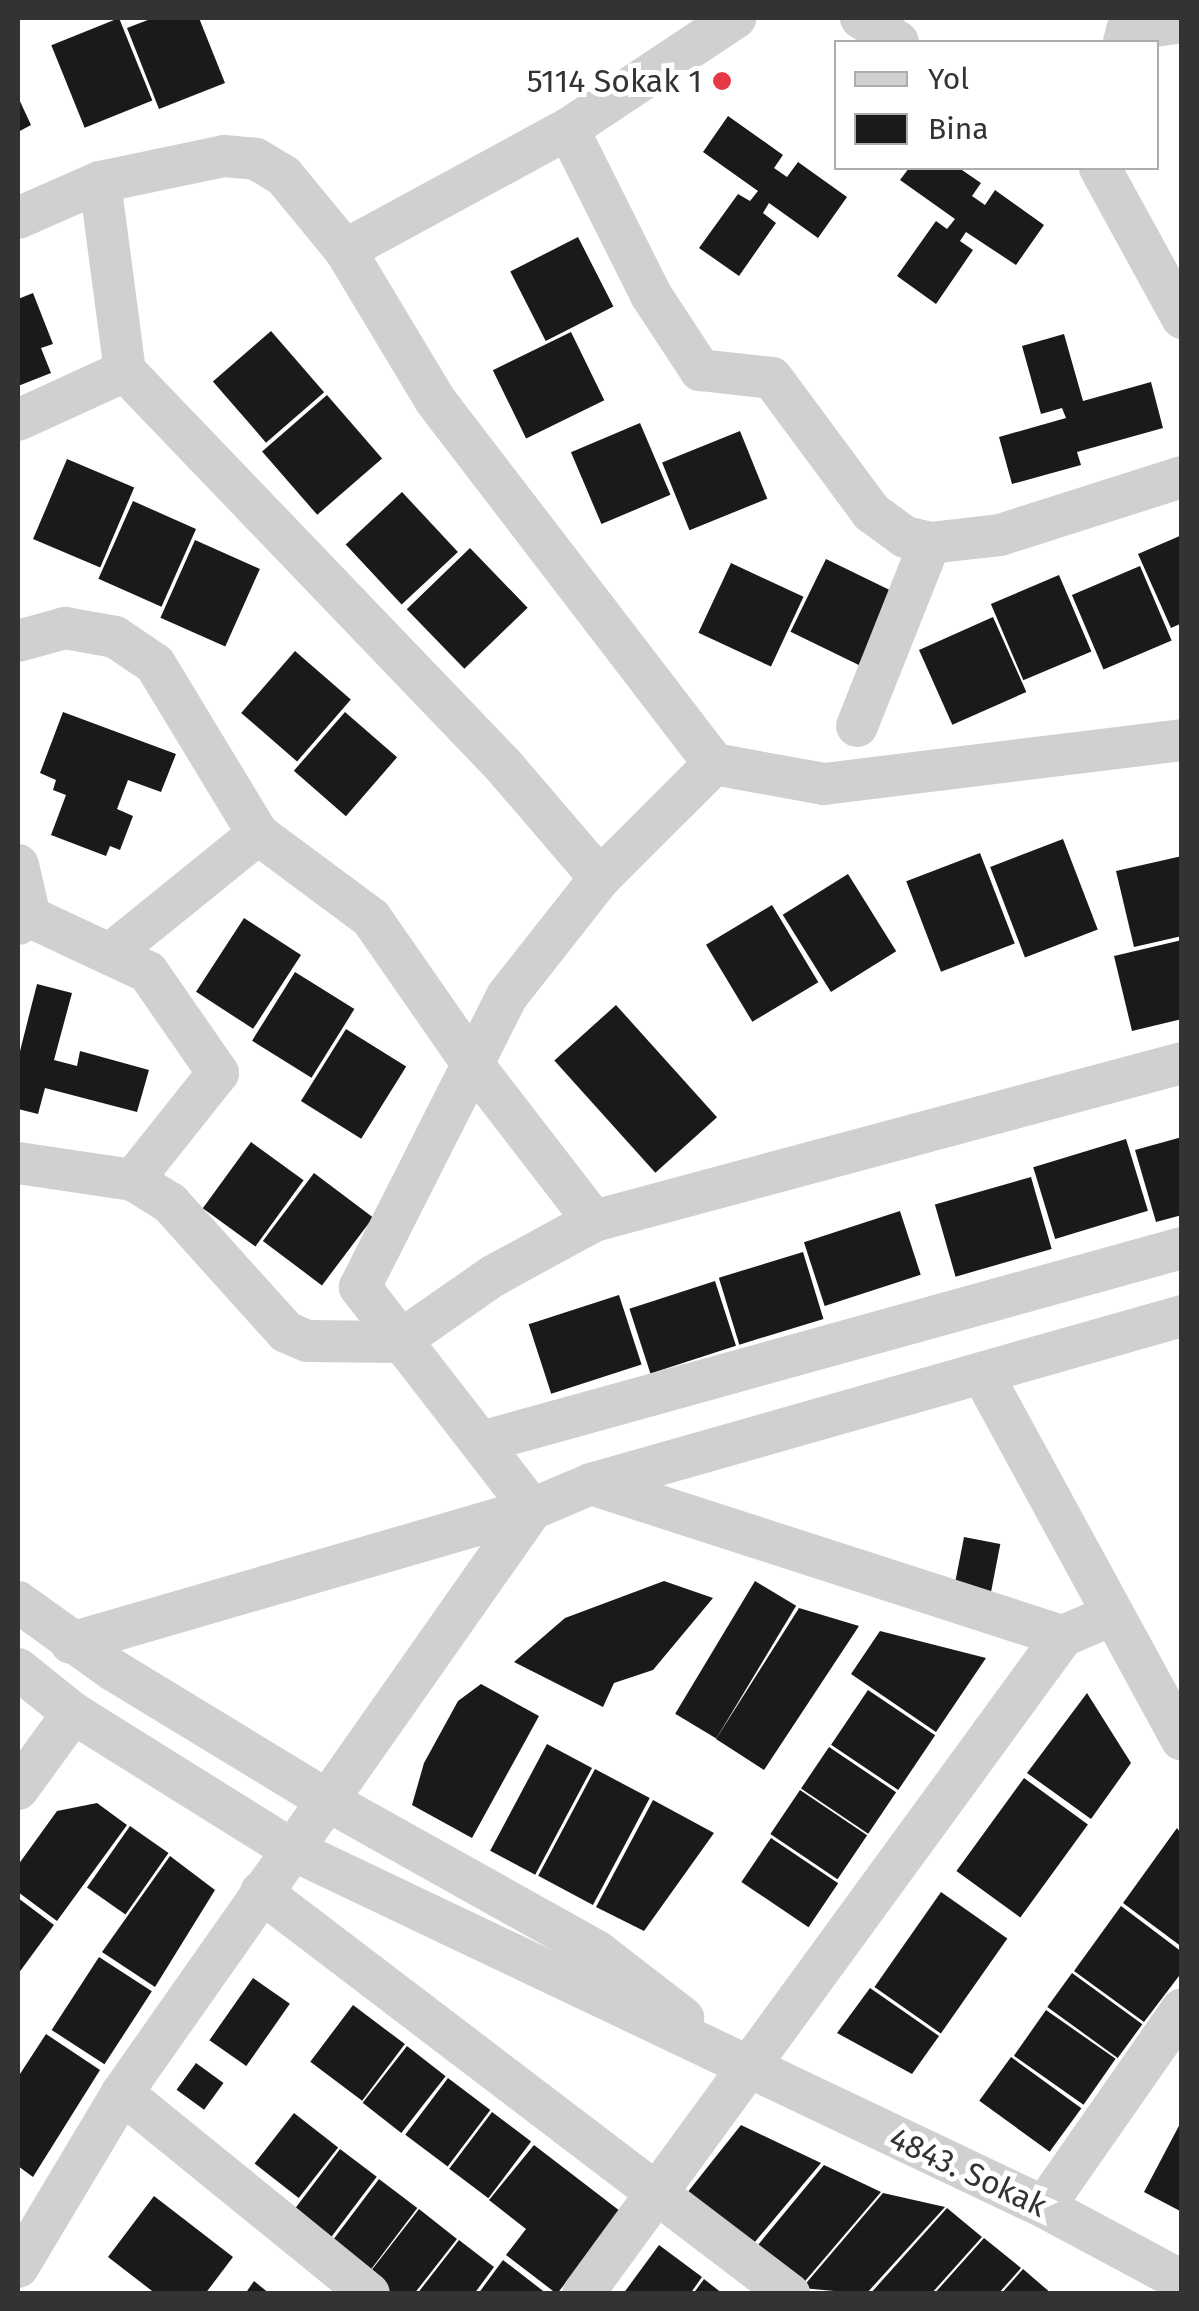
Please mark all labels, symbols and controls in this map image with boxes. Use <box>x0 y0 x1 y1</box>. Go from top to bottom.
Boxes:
legend <box>834 40 1159 170</box>
text: Yol <box>928 61 969 97</box>
place label: 5114 Sokak 1 <box>527 62 702 100</box>
marker: 5114 Sokak 1 <box>711 70 733 92</box>
text: Bina <box>928 111 989 147</box>
street label: 4843. Sokak <box>883 2119 1053 2225</box>

